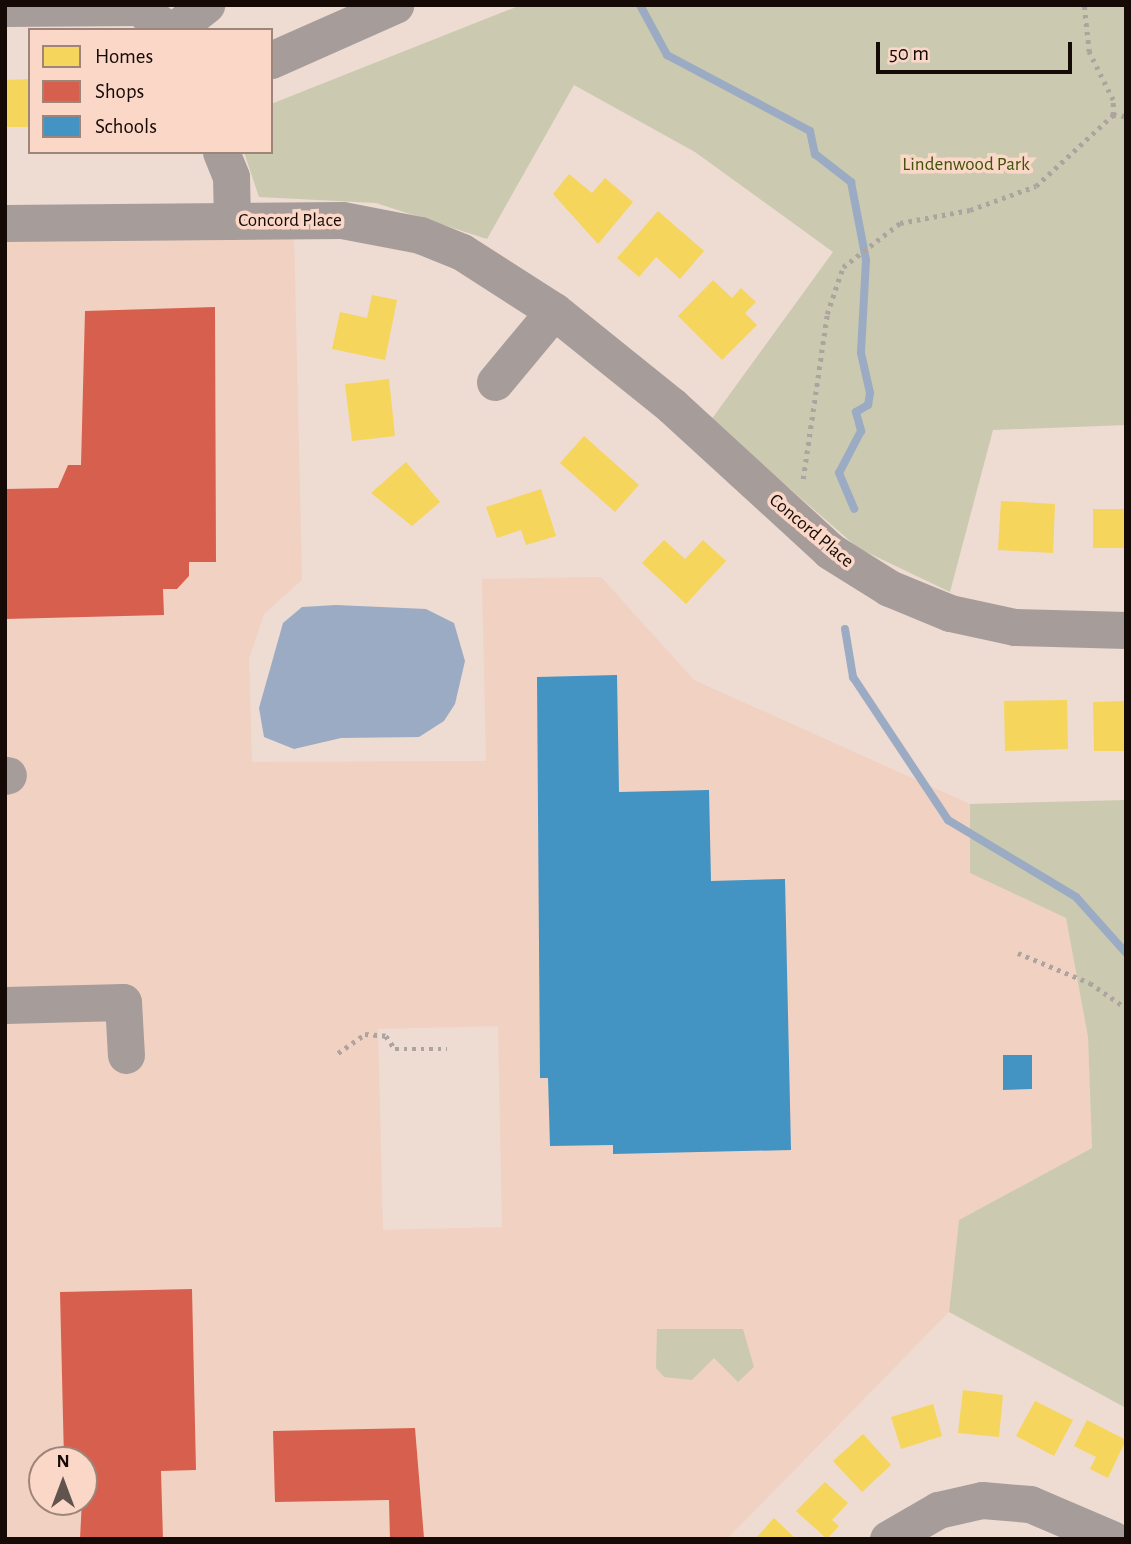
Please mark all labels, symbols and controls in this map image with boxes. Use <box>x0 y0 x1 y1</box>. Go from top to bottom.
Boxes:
legend <box>28 28 273 154</box>
scale bar <box>879 28 1075 72</box>
text: 50 m <box>889 43 929 64</box>
text: Homes <box>95 46 153 67</box>
text: Shops <box>95 81 144 102</box>
text: Schools <box>95 116 157 137</box>
park label: Lindenwood Park <box>902 154 1030 176</box>
street label: Concord Place <box>238 210 342 232</box>
street label: Concord Place <box>764 489 858 573</box>
north arrow <box>28 1446 98 1516</box>
text: N <box>56 1452 70 1471</box>

